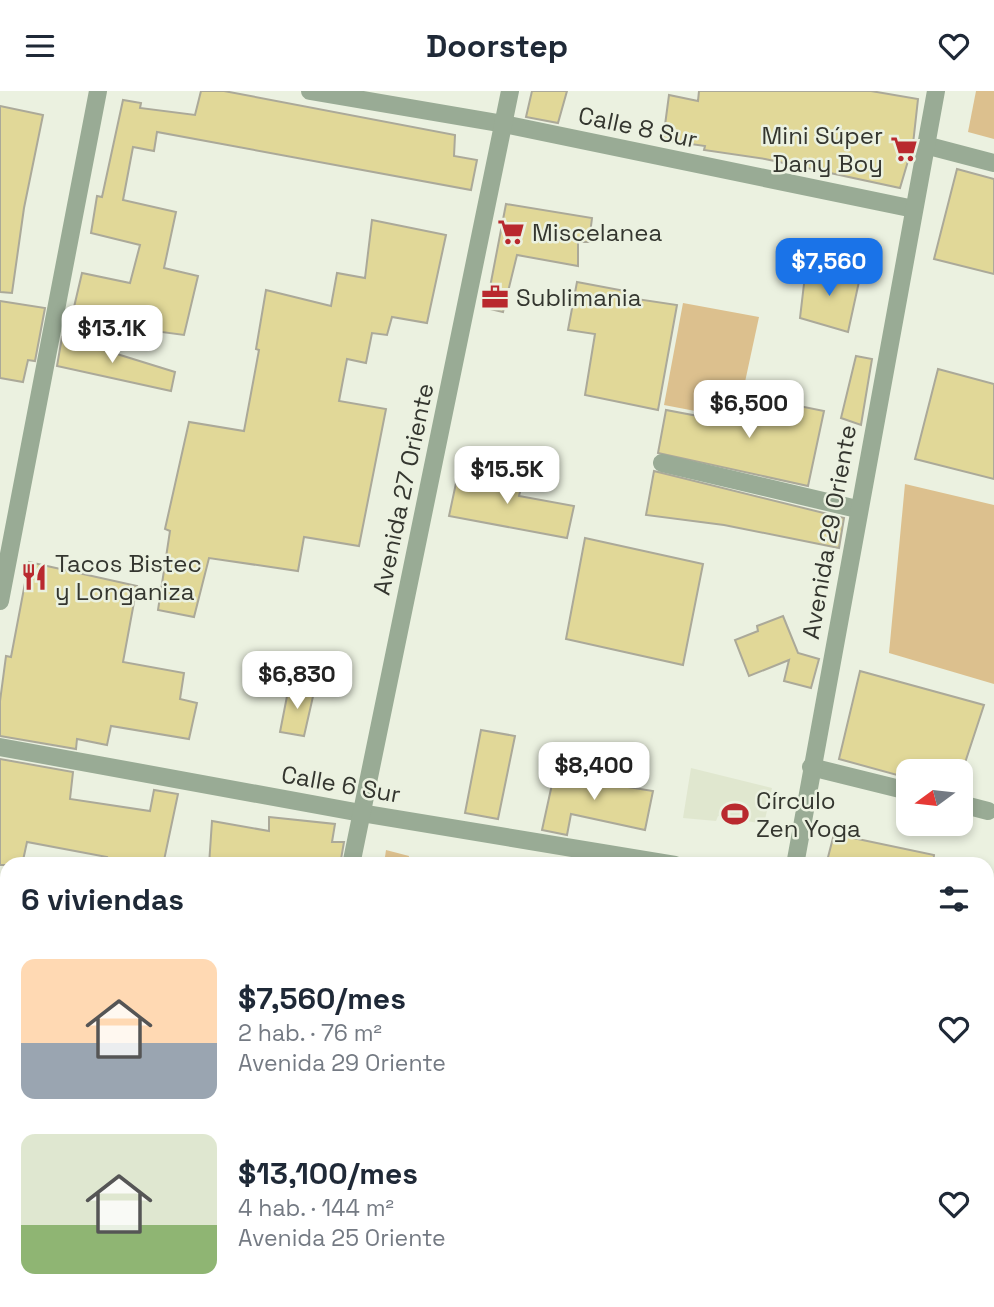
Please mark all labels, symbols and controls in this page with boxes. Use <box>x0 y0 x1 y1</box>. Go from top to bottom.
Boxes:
text: Doorstep <box>426 26 568 66</box>
icon: menu <box>21 27 59 65</box>
icon: heart <box>935 27 973 65</box>
street label: Calle 8 Sur <box>576 99 700 155</box>
place label: Mini Súper Dany Boy <box>762 120 883 179</box>
supermarket icon: Mini Súper Dany Boy <box>889 134 919 164</box>
supermarket icon: Miscelanea <box>496 217 526 247</box>
place label: Miscelanea <box>532 217 662 248</box>
pin: $7,560 <box>772 239 886 298</box>
text: $7,560 <box>792 246 866 276</box>
office icon: Sublimania <box>480 282 510 312</box>
place label: Sublimania <box>516 282 642 313</box>
pin: $13.1K <box>55 306 169 365</box>
text: $13.1K <box>78 313 146 343</box>
street label: Avenida 27 Oriente <box>365 380 441 598</box>
pin: $6,500 <box>692 381 806 440</box>
text: $6,500 <box>710 388 788 418</box>
street label: Avenida 29 Oriente <box>795 422 863 642</box>
pin: $15.5K <box>450 447 564 506</box>
text: $15.5K <box>470 454 544 484</box>
place label: Tacos Bistec y Longaniza <box>55 548 202 607</box>
restaurant icon: Tacos Bistec y Longaniza <box>19 562 49 592</box>
pin: $6,830 <box>240 651 354 711</box>
text: $6,830 <box>258 659 336 689</box>
pin: $8,400 <box>537 743 651 802</box>
text: $8,400 <box>555 750 633 780</box>
street label: Calle 6 Sur <box>279 758 403 810</box>
north arrow <box>896 759 973 837</box>
map controls <box>896 759 973 836</box>
place label: Círculo Zen Yoga <box>756 785 861 844</box>
sports icon: Círculo Zen Yoga <box>720 799 750 829</box>
text: 6 viviendas <box>21 880 184 919</box>
icon: filters <box>935 880 973 918</box>
text: $7,560/mes <box>238 979 406 1018</box>
icon: home <box>77 987 161 1071</box>
icon: heart <box>935 1010 973 1048</box>
text: 2 hab. · 76 m² <box>238 1018 382 1048</box>
text: Avenida 29 Oriente <box>238 1048 446 1078</box>
text: $13,100/mes <box>238 1154 418 1193</box>
icon: home <box>77 1162 161 1246</box>
icon: heart <box>935 1185 973 1223</box>
text: 4 hab. · 144 m² <box>238 1193 394 1223</box>
text: Avenida 25 Oriente <box>238 1223 446 1253</box>

